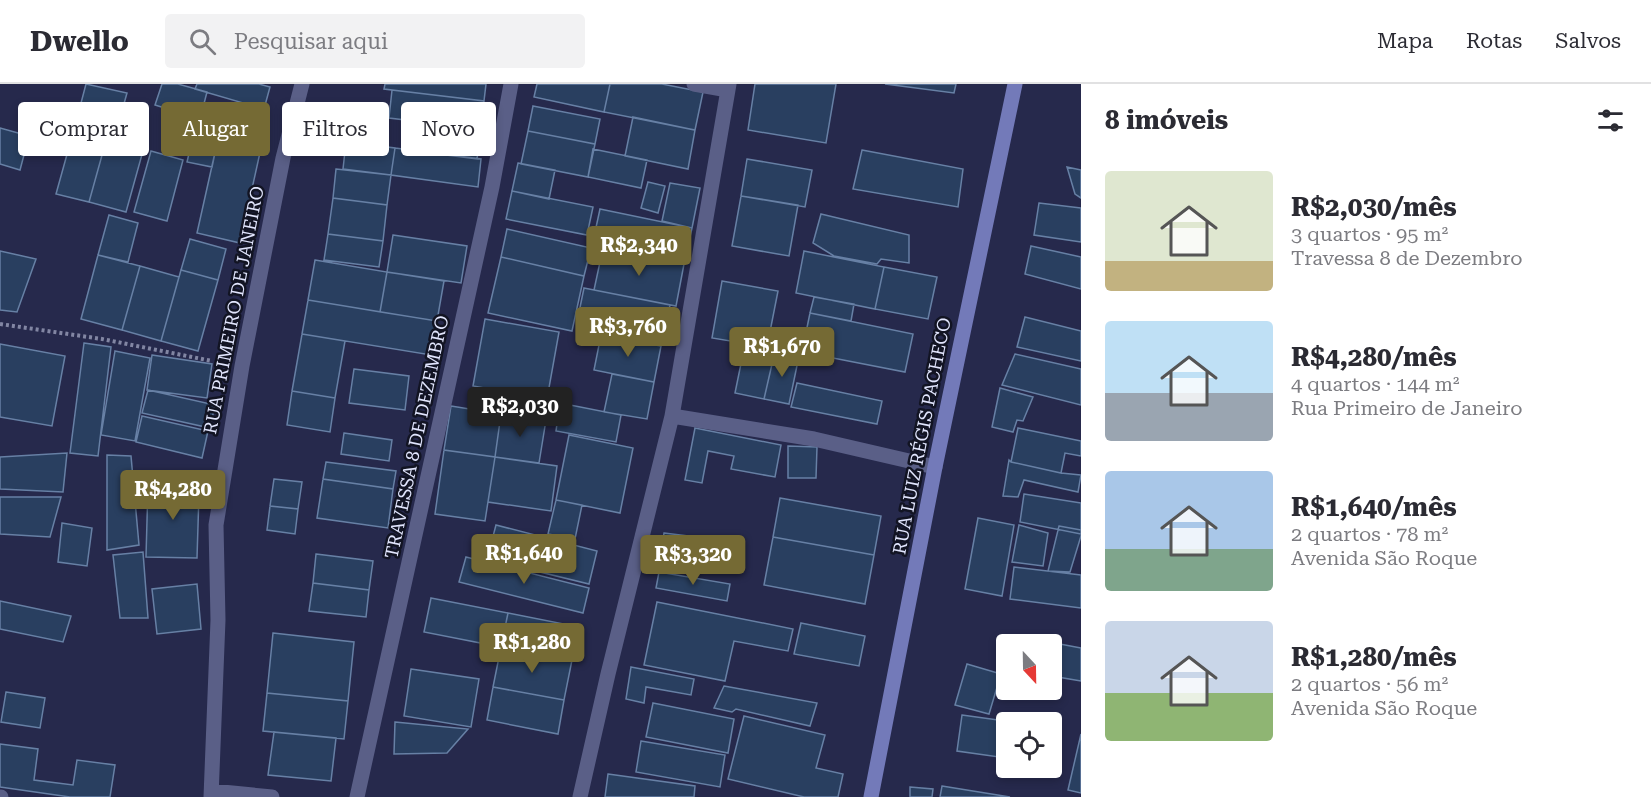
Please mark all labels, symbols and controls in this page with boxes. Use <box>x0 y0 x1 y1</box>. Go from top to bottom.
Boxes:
search box <box>165 14 585 68</box>
text: Dwello <box>30 25 129 58</box>
icon: search <box>186 25 219 58</box>
text: Pesquisar aqui <box>234 29 388 54</box>
text: Mapa <box>1377 29 1433 53</box>
text: Rotas <box>1466 29 1522 53</box>
text: Salvos <box>1555 29 1621 53</box>
chip: Comprar <box>18 102 149 156</box>
chip: Alugar <box>161 102 270 156</box>
chip: Filtros <box>282 102 389 156</box>
chip: Novo <box>401 102 496 156</box>
icon: filters <box>1594 104 1627 137</box>
text: 8 imóveis <box>1105 105 1228 135</box>
street label: RUA PRIMEIRO DE JANEIRO <box>199 184 268 436</box>
text: R$2,030/mês <box>1291 192 1457 222</box>
icon: home <box>1153 195 1225 267</box>
text: 3 quartos · 95 m² <box>1291 222 1448 246</box>
pin: R$2,340 <box>584 226 694 277</box>
text: R$2,340 <box>600 233 678 257</box>
text: Travessa 8 de Dezembro <box>1291 246 1522 270</box>
pin: R$3,760 <box>573 307 683 358</box>
street label: TRAVESSA 8 DE DEZEMBRO <box>380 313 453 560</box>
text: R$3,760 <box>589 314 667 338</box>
street label: RUA LUIZ RÉGIS PACHECO <box>888 316 955 556</box>
pin: R$1,670 <box>727 327 837 378</box>
text: R$1,670 <box>743 334 821 358</box>
text: R$4,280/mês <box>1291 342 1457 372</box>
icon: home <box>1153 345 1225 417</box>
text: 4 quartos · 144 m² <box>1291 372 1459 396</box>
pin: R$2,030 <box>465 387 575 438</box>
text: R$2,030 <box>481 394 559 418</box>
text: Rua Primeiro de Janeiro <box>1291 396 1522 420</box>
pin: R$4,280 <box>118 470 228 521</box>
text: R$4,280 <box>134 477 212 501</box>
text: R$1,640/mês <box>1291 492 1457 522</box>
icon: home <box>1153 495 1225 567</box>
text: 2 quartos · 78 m² <box>1291 522 1448 546</box>
pin: R$1,640 <box>469 534 579 585</box>
pin: R$3,320 <box>638 535 748 586</box>
text: R$1,640 <box>485 541 563 565</box>
text: R$3,320 <box>654 542 732 566</box>
text: Avenida São Roque <box>1291 546 1477 570</box>
pin: R$1,280 <box>477 623 587 674</box>
text: R$1,280 <box>493 630 571 654</box>
north arrow <box>996 634 1062 700</box>
map controls <box>996 634 1062 778</box>
text: R$1,280/mês <box>1291 642 1457 672</box>
icon: home <box>1153 645 1225 717</box>
text: 2 quartos · 56 m² <box>1291 672 1448 696</box>
text: Avenida São Roque <box>1291 696 1477 720</box>
button: locate <box>996 712 1062 778</box>

